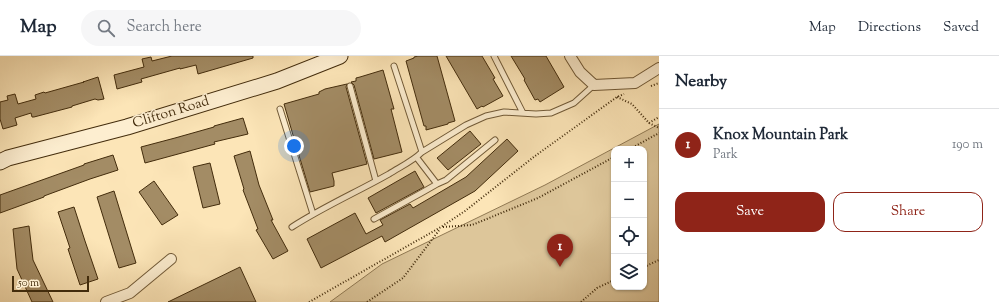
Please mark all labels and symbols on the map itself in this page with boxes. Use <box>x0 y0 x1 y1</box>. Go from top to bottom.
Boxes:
street label: Clifton Road <box>130 92 212 134</box>
your location <box>284 136 304 156</box>
pin: 1 <box>547 234 573 267</box>
scale bar <box>12 274 89 293</box>

